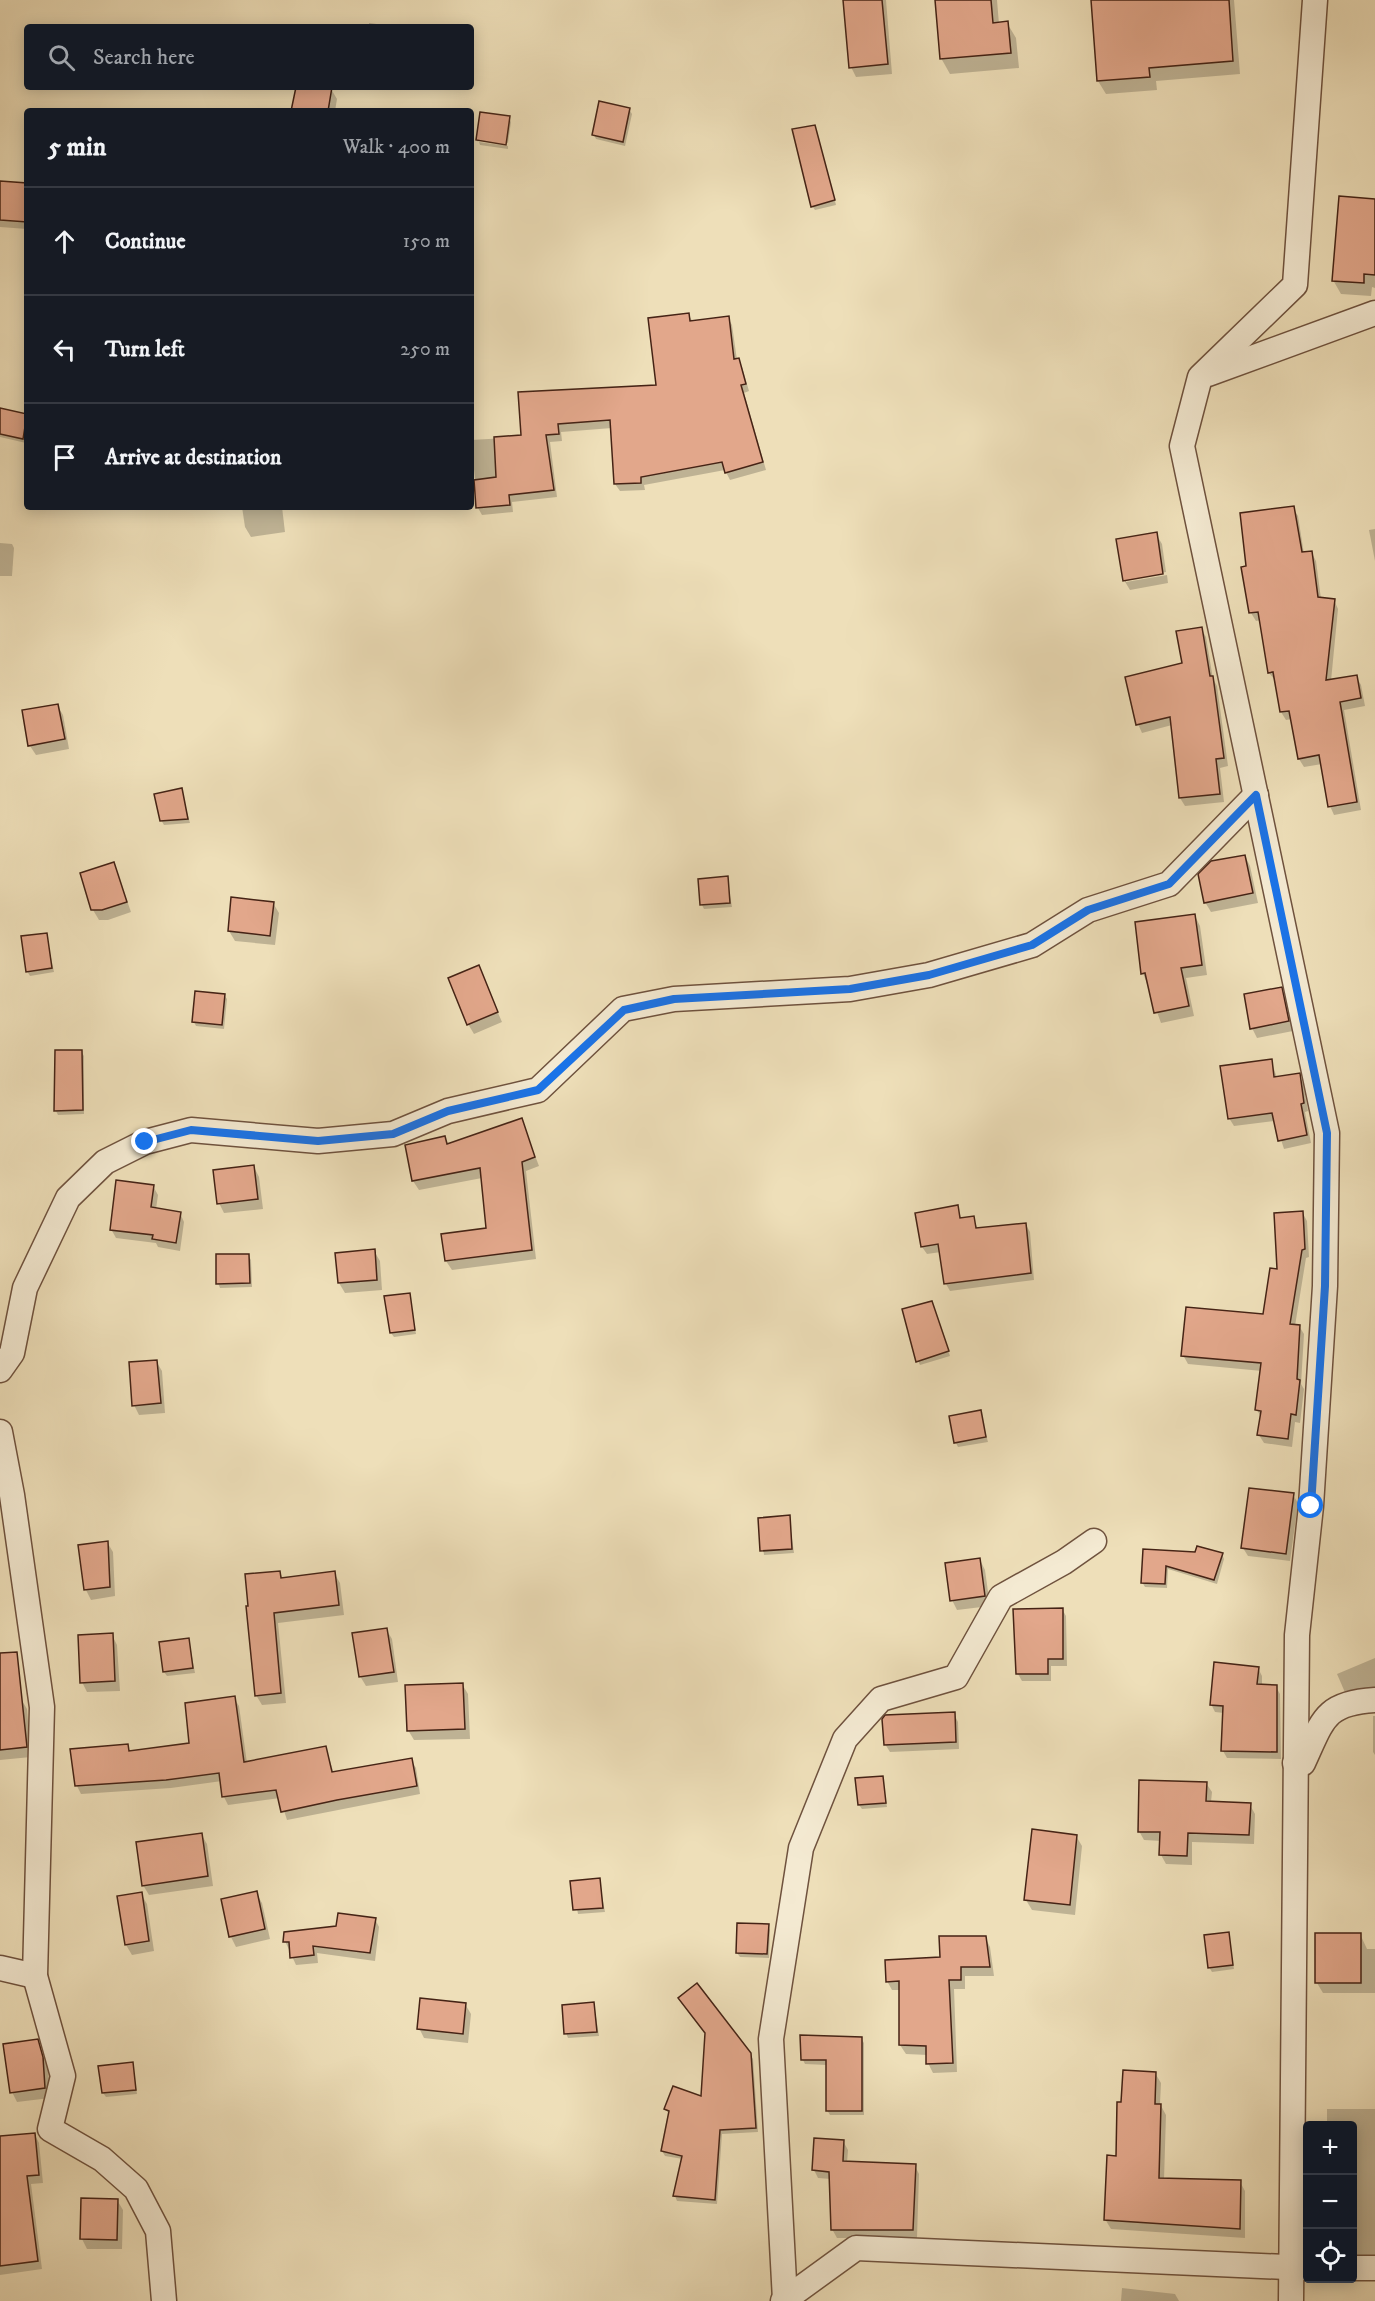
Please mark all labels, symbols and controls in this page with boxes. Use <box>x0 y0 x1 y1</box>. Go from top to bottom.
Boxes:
search box <box>24 24 474 90</box>
icon: search <box>45 41 78 74</box>
text: Search here <box>93 44 195 71</box>
text: 5 min <box>48 131 106 164</box>
text: Walk · 400 m <box>343 135 450 160</box>
icon: ahead <box>48 225 81 258</box>
text: Continue <box>105 228 186 255</box>
text: 150 m <box>403 229 450 254</box>
icon: left <box>48 333 81 366</box>
text: Turn left <box>105 336 185 363</box>
text: 250 m <box>400 337 450 362</box>
icon: arrive <box>48 441 81 474</box>
text: Arrive at destination <box>105 444 282 471</box>
route end <box>131 1128 157 1154</box>
route start <box>1297 1492 1323 1518</box>
map controls <box>1303 2121 1357 2283</box>
button: + <box>1303 2121 1357 2175</box>
button: − <box>1303 2175 1357 2229</box>
button: locate <box>1303 2229 1357 2283</box>

